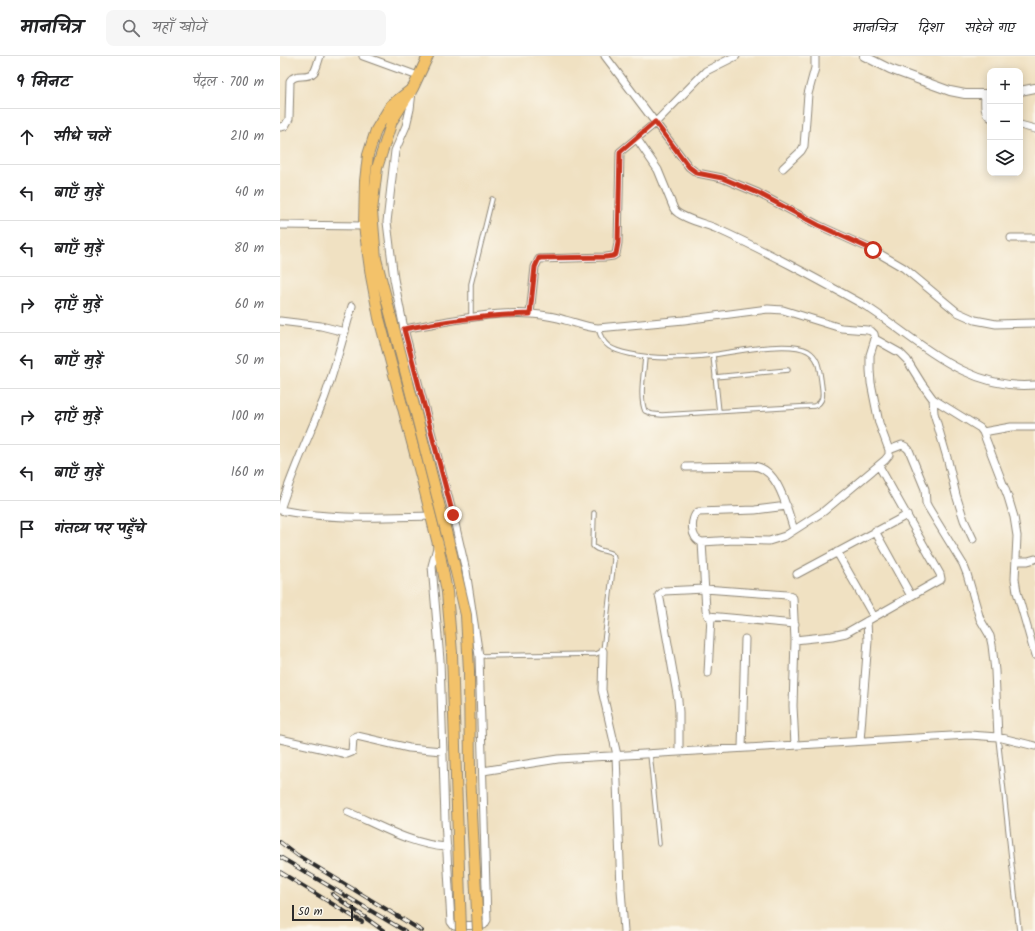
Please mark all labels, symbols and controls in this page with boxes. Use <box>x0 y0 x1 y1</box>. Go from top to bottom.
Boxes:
search box <box>106 10 386 46</box>
text: मानचित्र <box>20 13 82 43</box>
text: यहाँ खोजें <box>152 16 206 40</box>
icon: search <box>120 17 142 39</box>
text: मानचित्र <box>853 17 896 39</box>
text: दिशा <box>918 17 943 39</box>
text: सहेजे गए <box>965 17 1015 39</box>
map controls <box>987 68 1023 176</box>
button: + <box>987 68 1023 104</box>
text: 9 मिनट <box>16 69 70 96</box>
text: पैदल · 700 m <box>193 72 264 93</box>
button: − <box>987 104 1023 140</box>
text: सीधे चलें <box>54 125 109 149</box>
icon: ahead <box>16 126 38 148</box>
text: 210 m <box>230 126 264 147</box>
button: layers <box>987 140 1023 176</box>
text: बाएँ मुड़ें <box>54 181 102 205</box>
icon: left <box>16 182 38 204</box>
text: 40 m <box>235 182 264 203</box>
text: बाएँ मुड़ें <box>54 237 102 261</box>
icon: left <box>16 238 38 260</box>
text: 80 m <box>234 238 264 259</box>
route start <box>864 241 882 259</box>
text: दाएँ मुड़ें <box>54 293 101 317</box>
icon: right <box>16 294 38 316</box>
text: 60 m <box>235 294 264 315</box>
text: बाएँ मुड़ें <box>54 349 102 373</box>
icon: left <box>16 350 38 372</box>
text: 50 m <box>235 350 264 371</box>
text: दाएँ मुड़ें <box>54 405 101 429</box>
icon: right <box>16 406 38 428</box>
text: 100 m <box>231 406 264 427</box>
text: बाएँ मुड़ें <box>54 461 102 485</box>
icon: left <box>16 462 38 484</box>
text: 160 m <box>231 462 264 483</box>
route end <box>444 506 462 524</box>
text: गंतव्य पर पहुँचे <box>54 517 145 541</box>
icon: arrive <box>16 518 38 540</box>
scale bar <box>292 903 353 922</box>
text: 50 m <box>298 903 323 921</box>

